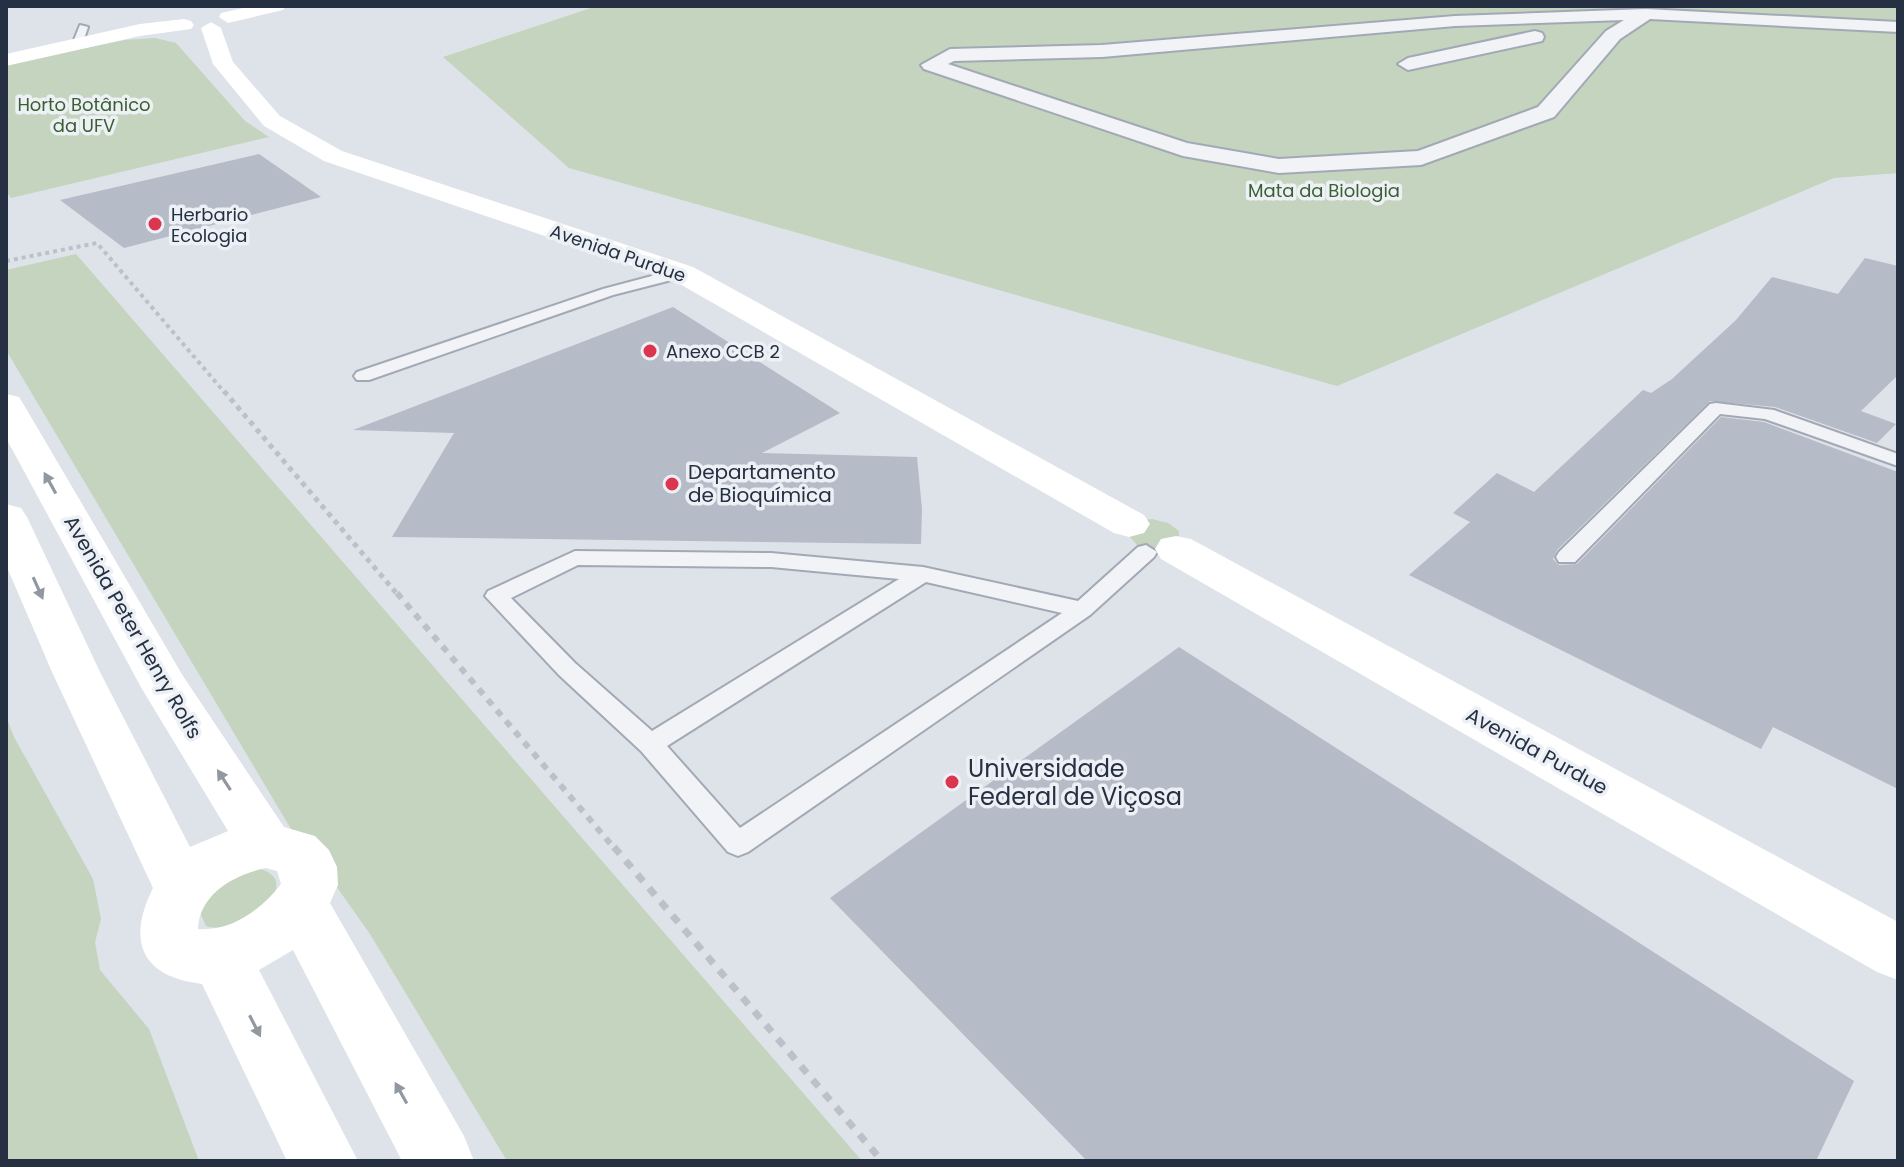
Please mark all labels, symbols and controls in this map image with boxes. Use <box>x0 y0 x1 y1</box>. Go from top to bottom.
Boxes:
park label: Horto Botânico da UFV <box>17 92 151 138</box>
park label: Mata da Biologia <box>1248 178 1400 203</box>
place label: Herbario Ecologia <box>171 202 248 248</box>
marker: Herbario Ecologia <box>146 215 164 233</box>
street label: Avenida Purdue <box>547 218 689 288</box>
place label: Anexo CCB 2 <box>666 339 780 364</box>
marker: Anexo CCB 2 <box>641 342 659 360</box>
place label: Departamento de Bioquímica <box>688 458 836 509</box>
one-way arrow <box>43 472 57 494</box>
marker: Departamento de Bioquímica <box>663 475 681 493</box>
street label: Avenida Peter Henry Rolfs <box>57 510 209 744</box>
one-way arrow <box>31 576 45 600</box>
street label: Avenida Purdue <box>1461 701 1613 801</box>
place label: Universidade Federal de Viçosa <box>968 752 1182 813</box>
one-way arrow <box>217 769 231 791</box>
marker: Universidade Federal de Viçosa <box>943 773 961 791</box>
one-way arrow <box>248 1015 262 1038</box>
one-way arrow <box>394 1081 408 1104</box>

